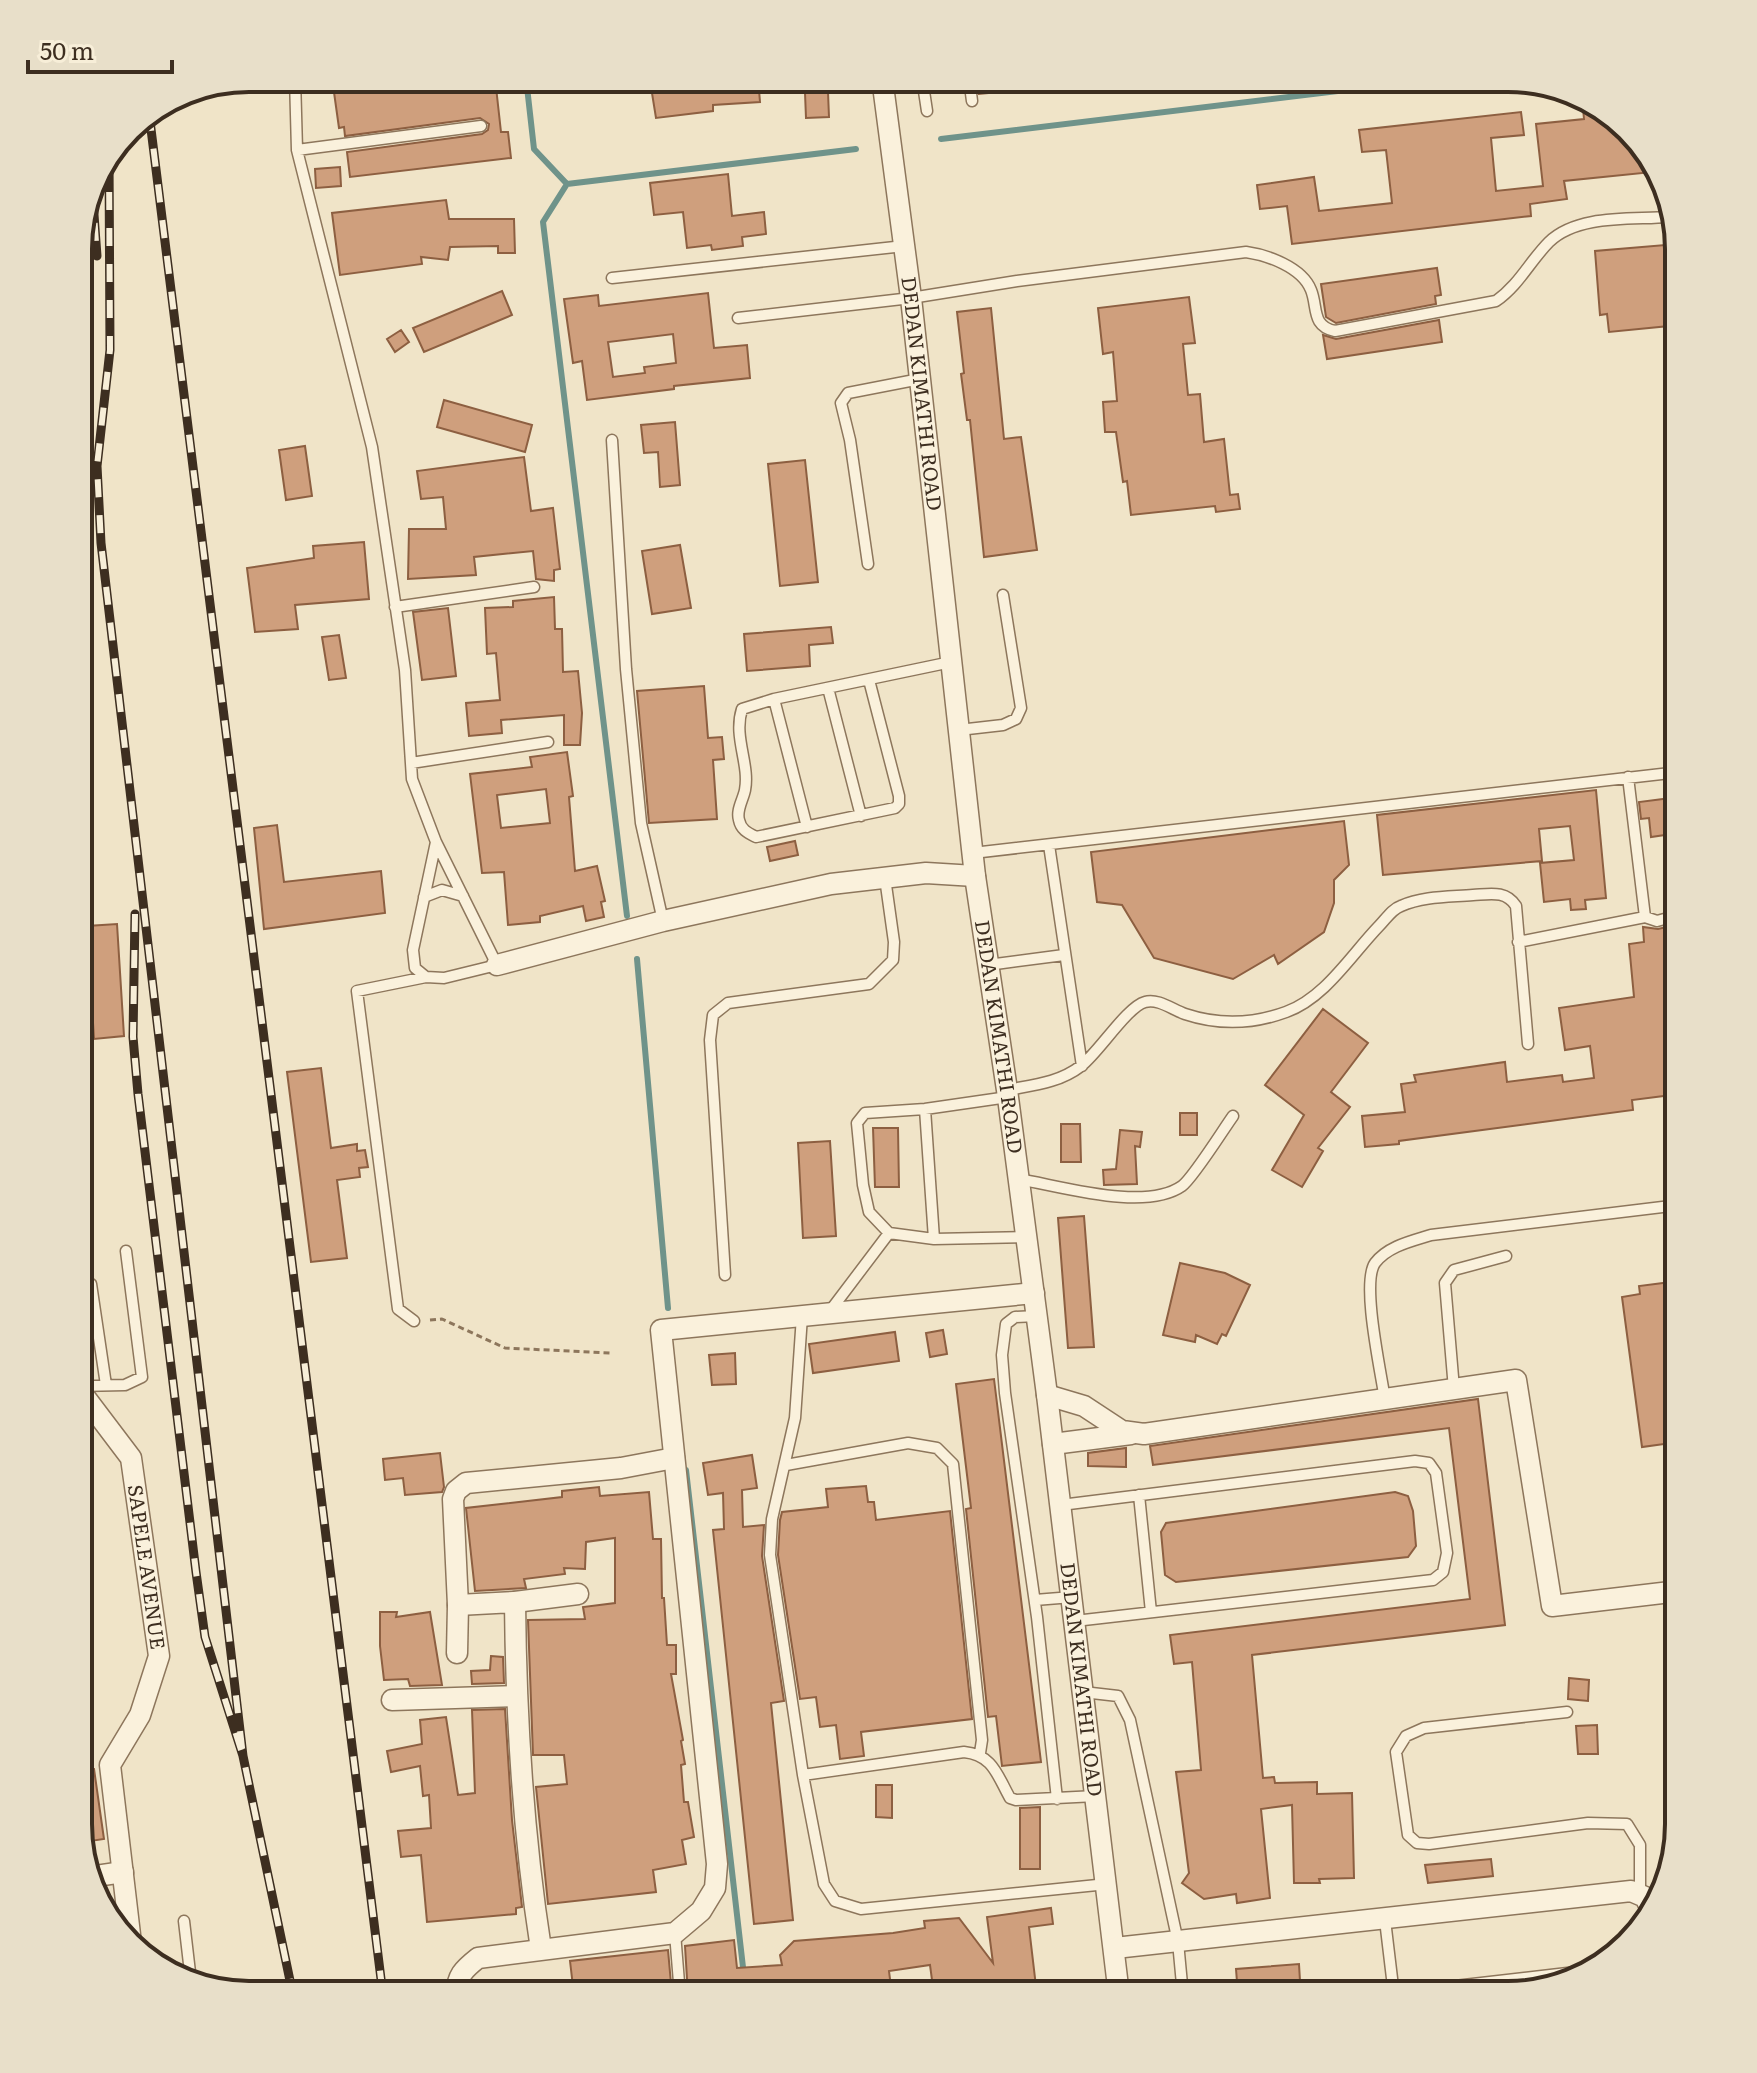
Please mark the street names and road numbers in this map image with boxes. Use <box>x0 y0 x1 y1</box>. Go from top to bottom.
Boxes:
street label: DEDAN KIMATHI ROAD <box>895 274 951 512</box>
street label: DEDAN KIMATHI ROAD <box>969 918 1032 1155</box>
street label: SAPELE AVENUE <box>122 1482 175 1651</box>
street label: DEDAN KIMATHI ROAD <box>1054 1561 1112 1798</box>

